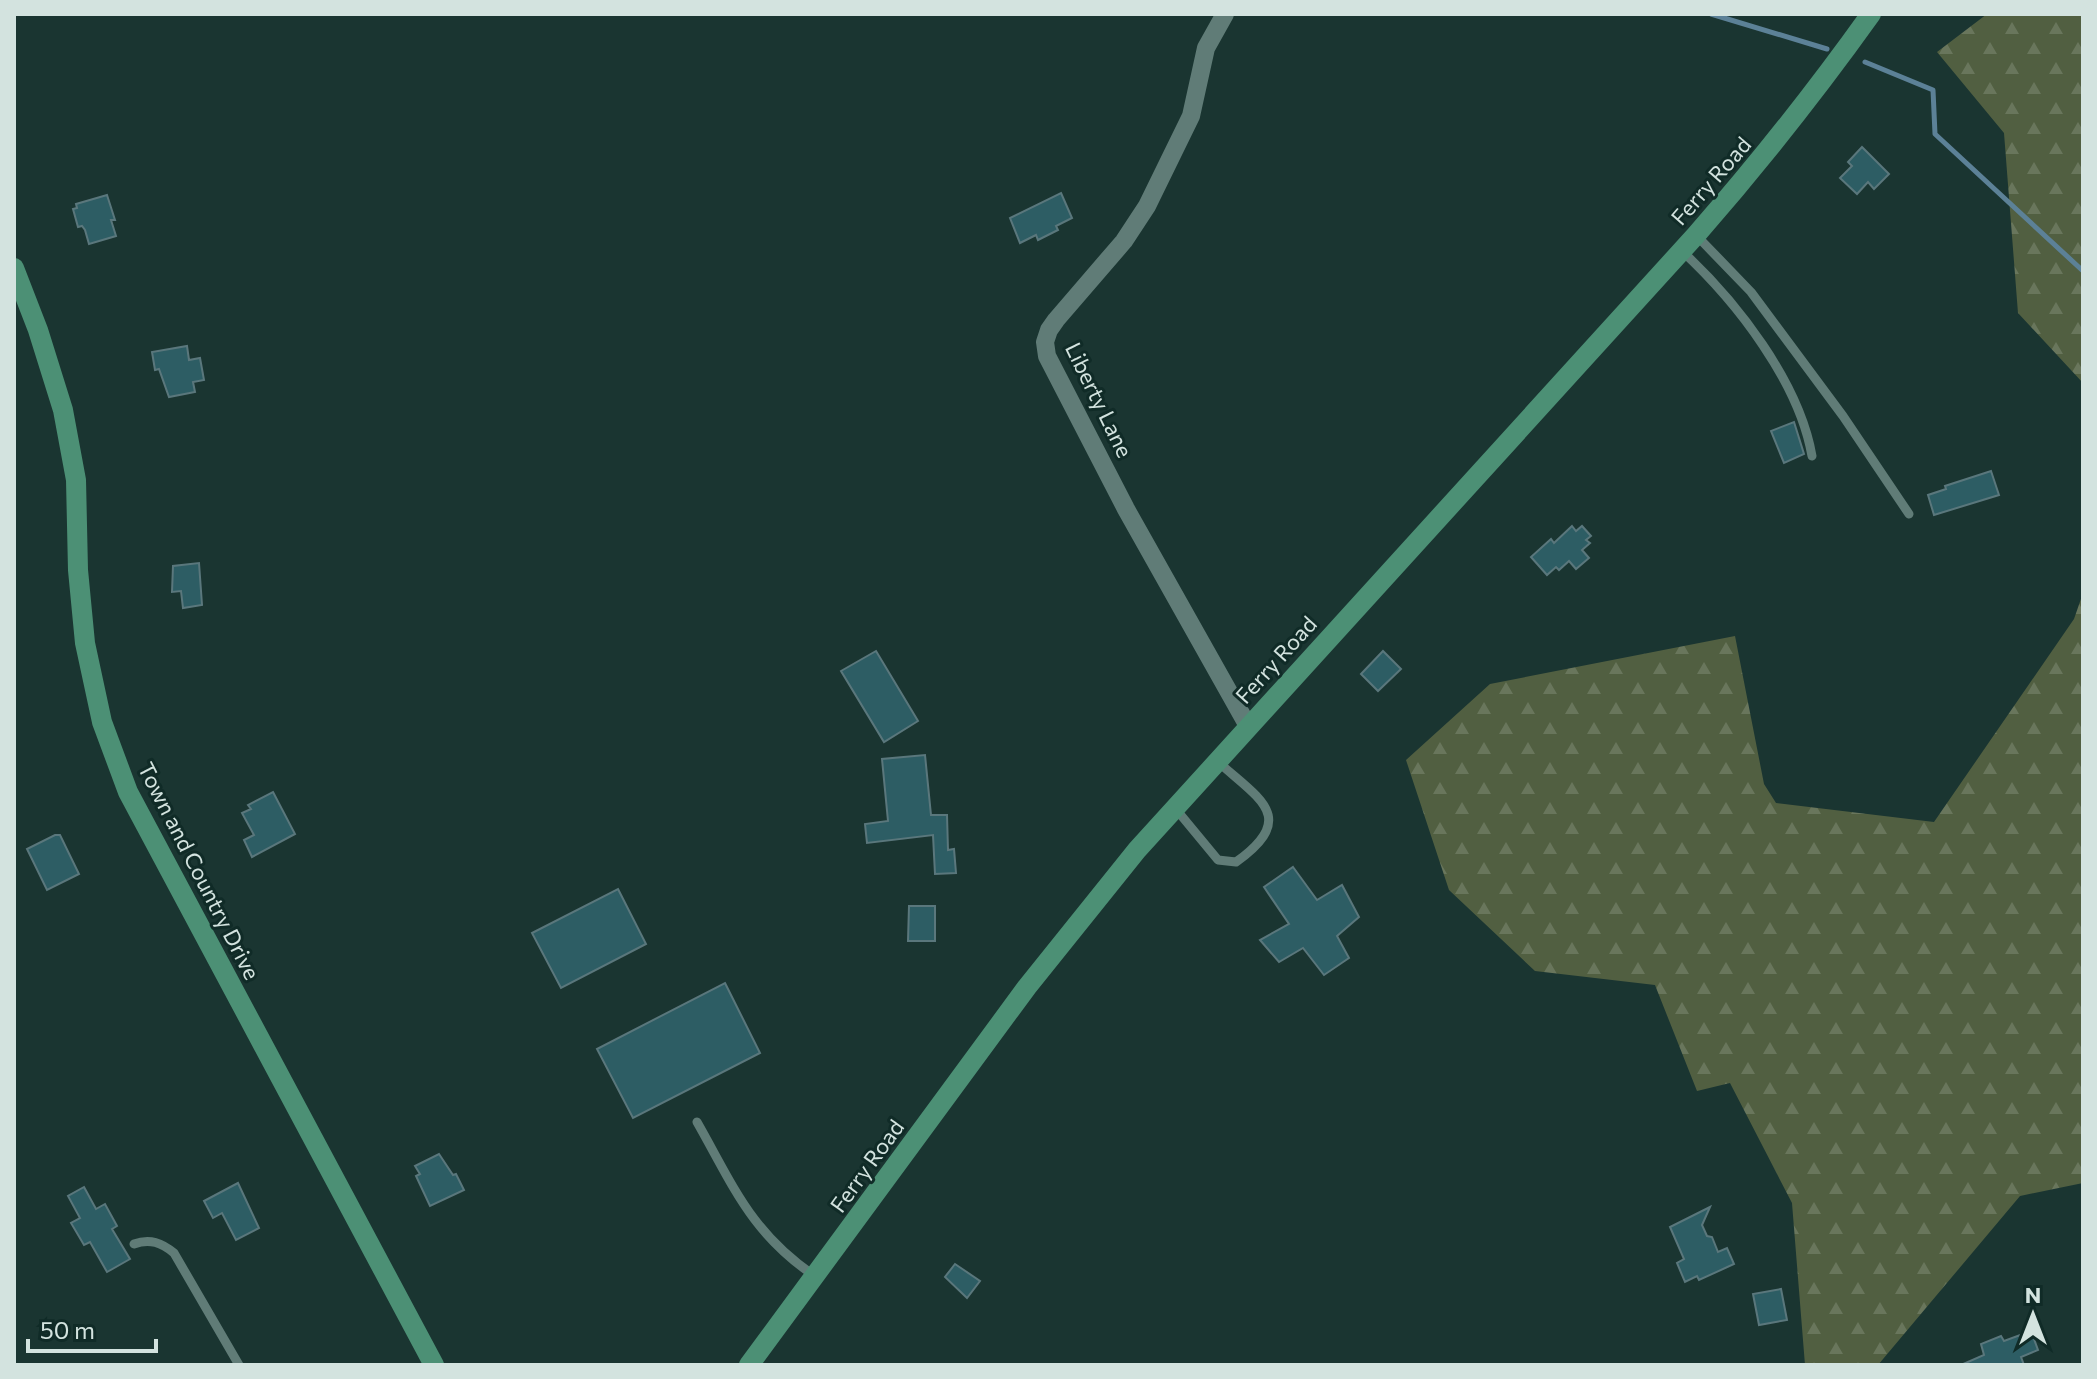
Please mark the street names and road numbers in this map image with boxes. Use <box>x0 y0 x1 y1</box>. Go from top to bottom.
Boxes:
street label: Ferry Road <box>1665 131 1756 230</box>
street label: Liberty Lane <box>1060 338 1139 462</box>
street label: Ferry Road <box>1229 610 1322 709</box>
street label: Town and Country Drive <box>133 758 266 984</box>
street label: Ferry Road <box>824 1114 909 1217</box>

